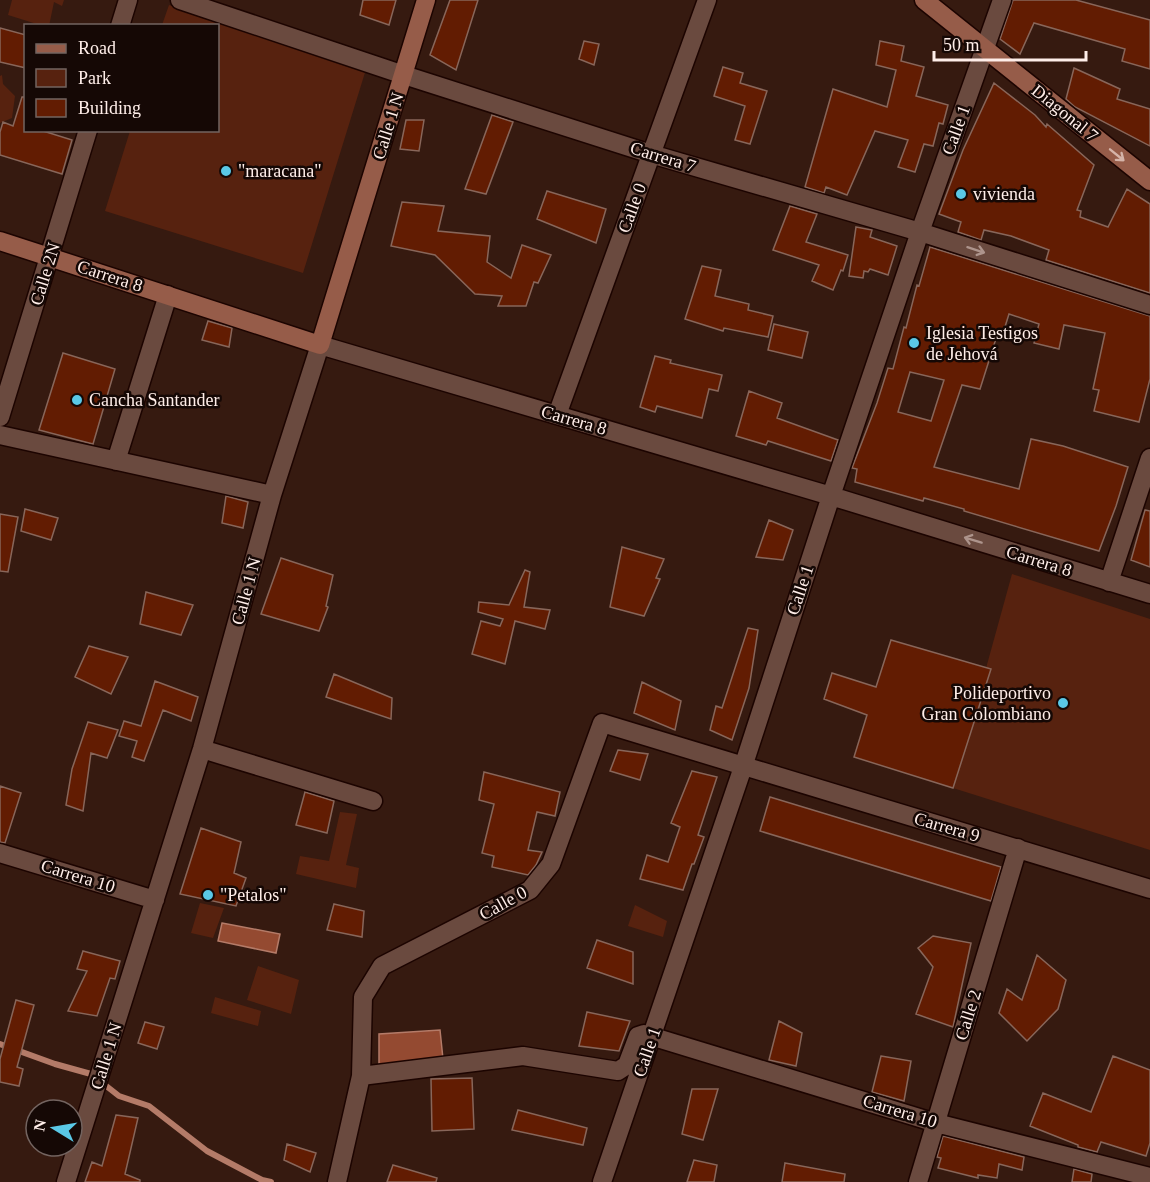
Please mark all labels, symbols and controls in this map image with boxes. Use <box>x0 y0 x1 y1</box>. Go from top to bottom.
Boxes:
legend <box>24 24 219 132</box>
scale bar <box>934 24 1086 62</box>
text: 50 m <box>943 35 980 55</box>
text: Road <box>78 38 116 58</box>
text: Park <box>78 68 111 88</box>
street label: Diagonal 7 <box>1028 80 1102 146</box>
street label: Calle 1 N <box>368 90 408 162</box>
text: Building <box>78 98 141 118</box>
street label: Calle 1 <box>938 102 974 158</box>
street label: Carrera 7 <box>628 138 698 176</box>
one-way arrow <box>1109 148 1125 161</box>
place label: "maracana" <box>238 161 322 181</box>
marker: "maracana" <box>219 164 233 178</box>
street label: Calle 0 <box>614 180 650 236</box>
place label: vivienda <box>973 184 1035 204</box>
marker: vivienda <box>954 187 968 201</box>
street label: Calle 2N <box>26 240 64 308</box>
one-way arrow <box>966 245 985 256</box>
street label: Carrera 8 <box>75 256 145 296</box>
place label: Iglesia Testigos de Jehová <box>926 323 1038 364</box>
marker: Iglesia Testigos de Jehová <box>907 336 921 350</box>
place label: Cancha Santander <box>89 390 219 410</box>
marker: Cancha Santander <box>70 393 84 407</box>
street label: Carrera 8 <box>539 401 609 439</box>
one-way arrow <box>964 534 983 545</box>
street label: Carrera 8 <box>1004 542 1074 580</box>
street label: Calle 1 N <box>227 555 265 627</box>
street label: Calle 1 <box>783 562 817 618</box>
place label: Polideportivo Gran Colombiano <box>922 683 1051 724</box>
marker: Polideportivo Gran Colombiano <box>1056 696 1070 710</box>
street label: Carrera 9 <box>912 808 982 846</box>
street label: Carrera 10 <box>39 855 117 897</box>
street label: Calle 0 <box>476 882 530 924</box>
place label: "Petalos" <box>220 885 287 905</box>
marker: "Petalos" <box>201 888 215 902</box>
street label: Calle 2 <box>951 987 985 1043</box>
street label: Calle 1 N <box>86 1020 126 1092</box>
street label: Calle 1 <box>629 1024 665 1080</box>
street label: Carrera 10 <box>861 1090 939 1132</box>
north arrow <box>24 1098 84 1158</box>
text: N <box>30 1118 49 1133</box>

